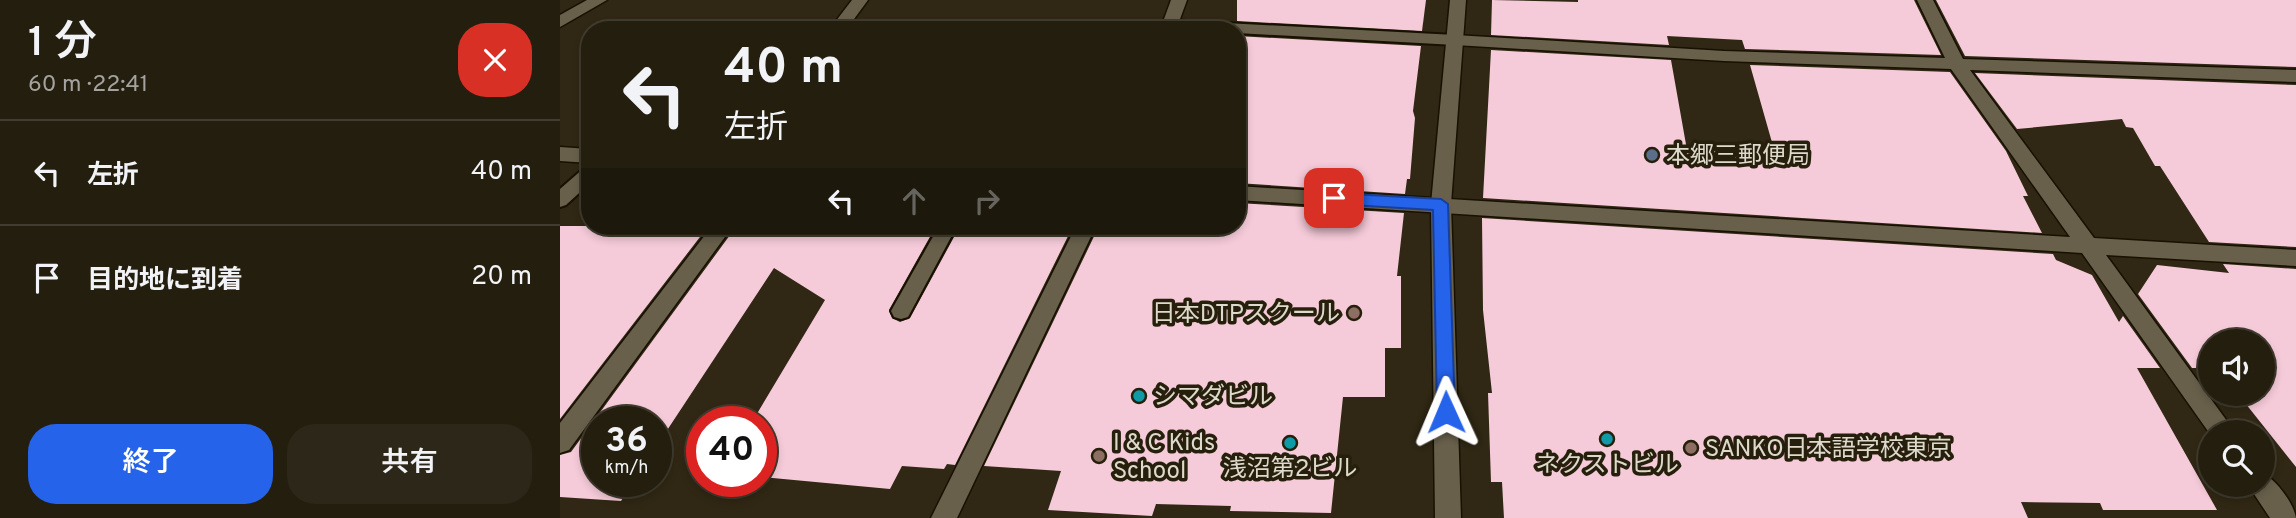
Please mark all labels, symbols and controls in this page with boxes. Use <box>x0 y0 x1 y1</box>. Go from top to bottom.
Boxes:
text: 1 分 <box>28 18 97 71</box>
button: close <box>458 23 532 97</box>
text: 40 m <box>724 39 843 101</box>
icon: left <box>609 49 700 140</box>
text: 60 m · 22:41 <box>28 71 148 100</box>
text: 左折 <box>724 109 788 149</box>
place label: 本郷三郵便局 <box>1666 142 1810 172</box>
marker: 本郷三郵便局 <box>1644 147 1660 163</box>
icon: left <box>28 154 66 192</box>
text: 40 m <box>471 156 532 189</box>
text: 左折 <box>87 160 139 193</box>
pin <box>1304 168 1364 228</box>
icon: arrive <box>1315 179 1353 217</box>
icon: left <box>822 182 860 220</box>
icon: ahead <box>895 182 933 220</box>
icon: right <box>968 182 1006 220</box>
icon: arrive <box>28 259 66 297</box>
text: 20 m <box>471 261 532 294</box>
text: 目的地に到着 <box>87 265 243 298</box>
place label: 日本DTPスクール <box>1152 300 1340 330</box>
marker: 日本DTPスクール <box>1346 305 1362 321</box>
map controls <box>2198 329 2275 497</box>
button: sound <box>2198 329 2275 406</box>
position arrow <box>1409 375 1483 449</box>
place label: シマダビル <box>1153 383 1273 413</box>
marker: シマダビル <box>1131 388 1147 404</box>
speed limit sign: 40 <box>686 406 777 497</box>
text: 36 <box>605 420 648 464</box>
button: search <box>2198 420 2275 497</box>
button: 終了 <box>28 424 273 504</box>
button: 共有 <box>287 424 532 504</box>
place label: I & C Kids School <box>1113 429 1215 487</box>
marker: ネクストビル <box>1599 431 1615 447</box>
marker: 浅沼第2ビル <box>1282 435 1298 451</box>
place label: SANKO日本語学校東京 <box>1705 435 1952 465</box>
marker: SANKO日本語学校東京 <box>1683 440 1699 456</box>
marker: I & C Kids School <box>1091 448 1107 464</box>
place label: ネクストビル <box>1535 451 1679 481</box>
place label: 浅沼第2ビル <box>1223 455 1357 485</box>
text: km/h <box>605 457 648 480</box>

